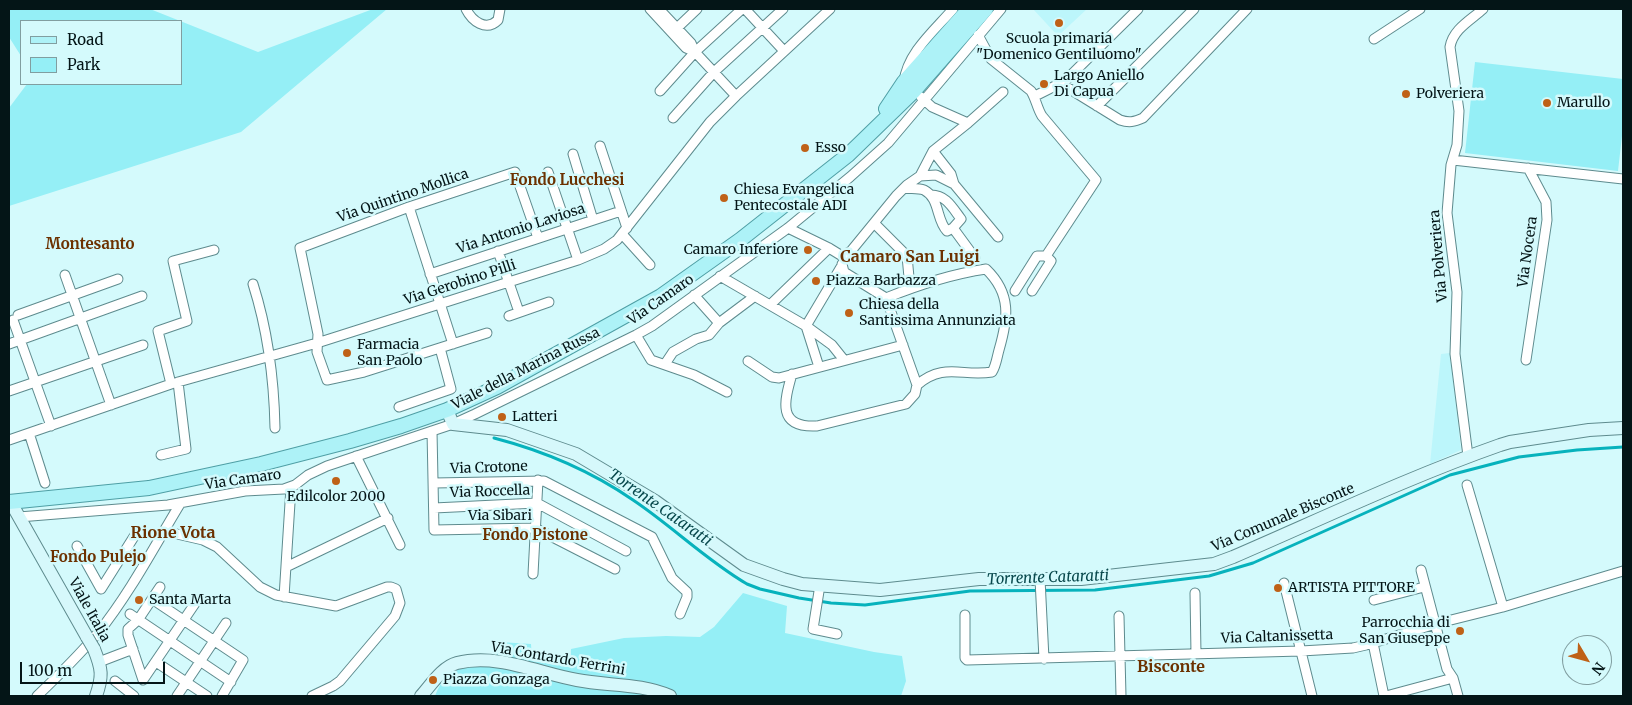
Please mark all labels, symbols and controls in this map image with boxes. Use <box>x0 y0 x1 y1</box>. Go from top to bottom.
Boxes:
marker: Scuola primaria "Domenico Gentiluomo" <box>1053 17 1065 29</box>
legend <box>20 20 182 85</box>
text: Road <box>67 30 103 49</box>
place label: Scuola primaria "Domenico Gentiluomo" <box>976 31 1142 64</box>
text: Park <box>67 55 100 74</box>
place label: Largo Aniello Di Capua <box>1054 68 1144 100</box>
marker: Largo Aniello Di Capua <box>1038 78 1050 90</box>
place label: Polveriera <box>1416 86 1484 102</box>
marker: Polveriera <box>1400 88 1412 100</box>
place label: Marullo <box>1557 95 1610 111</box>
marker: Marullo <box>1541 97 1553 109</box>
place label: Esso <box>815 140 846 156</box>
marker: Esso <box>799 142 811 154</box>
street label: Via Quintino Mollica <box>335 166 471 226</box>
district label: Fondo Lucchesi <box>510 172 624 190</box>
place label: Chiesa Evangelica Pentecostale ADI <box>734 182 854 214</box>
marker: Chiesa Evangelica Pentecostale ADI <box>718 192 730 204</box>
street label: Via Antonio Laviosa <box>455 200 587 258</box>
street label: Via Polveriera <box>1427 209 1451 303</box>
street label: Via Nocera <box>1515 215 1541 289</box>
district label: Montesanto <box>46 236 134 254</box>
place label: Camaro Inferiore <box>684 242 798 258</box>
marker: Camaro Inferiore <box>802 244 814 256</box>
district label: Camaro San Luigi <box>840 247 980 267</box>
street label: Via Gerobino Pilli <box>402 257 518 309</box>
street label: Via Camaro <box>625 271 697 329</box>
place label: Piazza Barbazza <box>826 273 936 289</box>
marker: Piazza Barbazza <box>810 275 822 287</box>
place label: Chiesa della Santissima Annunziata <box>859 297 1016 330</box>
marker: Chiesa della Santissima Annunziata <box>843 307 855 319</box>
street label: Viale della Marina Russa <box>449 324 603 414</box>
place label: Farmacia San Paolo <box>357 337 423 370</box>
marker: Farmacia San Paolo <box>341 347 353 359</box>
place label: Latteri <box>512 409 557 425</box>
marker: Latteri <box>496 411 508 423</box>
street label: Via Crotone <box>450 458 528 478</box>
street label: Via Camaro <box>204 466 282 494</box>
water label: Torrente Cataratti <box>605 466 715 550</box>
marker: Edilcolor 2000 <box>330 475 342 487</box>
street label: Via Comunale Bisconte <box>1209 480 1357 556</box>
street label: Via Roccella <box>450 482 530 502</box>
place label: Edilcolor 2000 <box>287 489 385 505</box>
street label: Via Sibari <box>468 508 532 524</box>
district label: Rione Vota <box>131 523 215 543</box>
district label: Fondo Pistone <box>482 527 588 545</box>
district label: Fondo Pulejo <box>50 549 146 567</box>
water label: Torrente Cataratti <box>987 567 1109 589</box>
street label: Viale Italia <box>65 575 113 645</box>
place label: ARTISTA PITTORE <box>1288 580 1415 596</box>
marker: ARTISTA PITTORE <box>1272 582 1284 594</box>
place label: Santa Marta <box>149 592 231 608</box>
marker: Santa Marta <box>133 594 145 606</box>
place label: Parrocchia di San Giuseppe <box>1359 615 1450 648</box>
marker: Parrocchia di San Giuseppe <box>1454 625 1466 637</box>
street label: Via Caltanissetta <box>1221 627 1333 647</box>
north arrow <box>1562 635 1612 685</box>
street label: Via Contardo Ferrini <box>490 639 626 679</box>
scale bar <box>22 652 168 684</box>
district label: Bisconte <box>1137 657 1205 677</box>
text: N <box>1588 659 1609 678</box>
text: 100 m <box>28 661 72 680</box>
place label: Piazza Gonzaga <box>443 672 550 688</box>
marker: Piazza Gonzaga <box>427 674 439 686</box>

